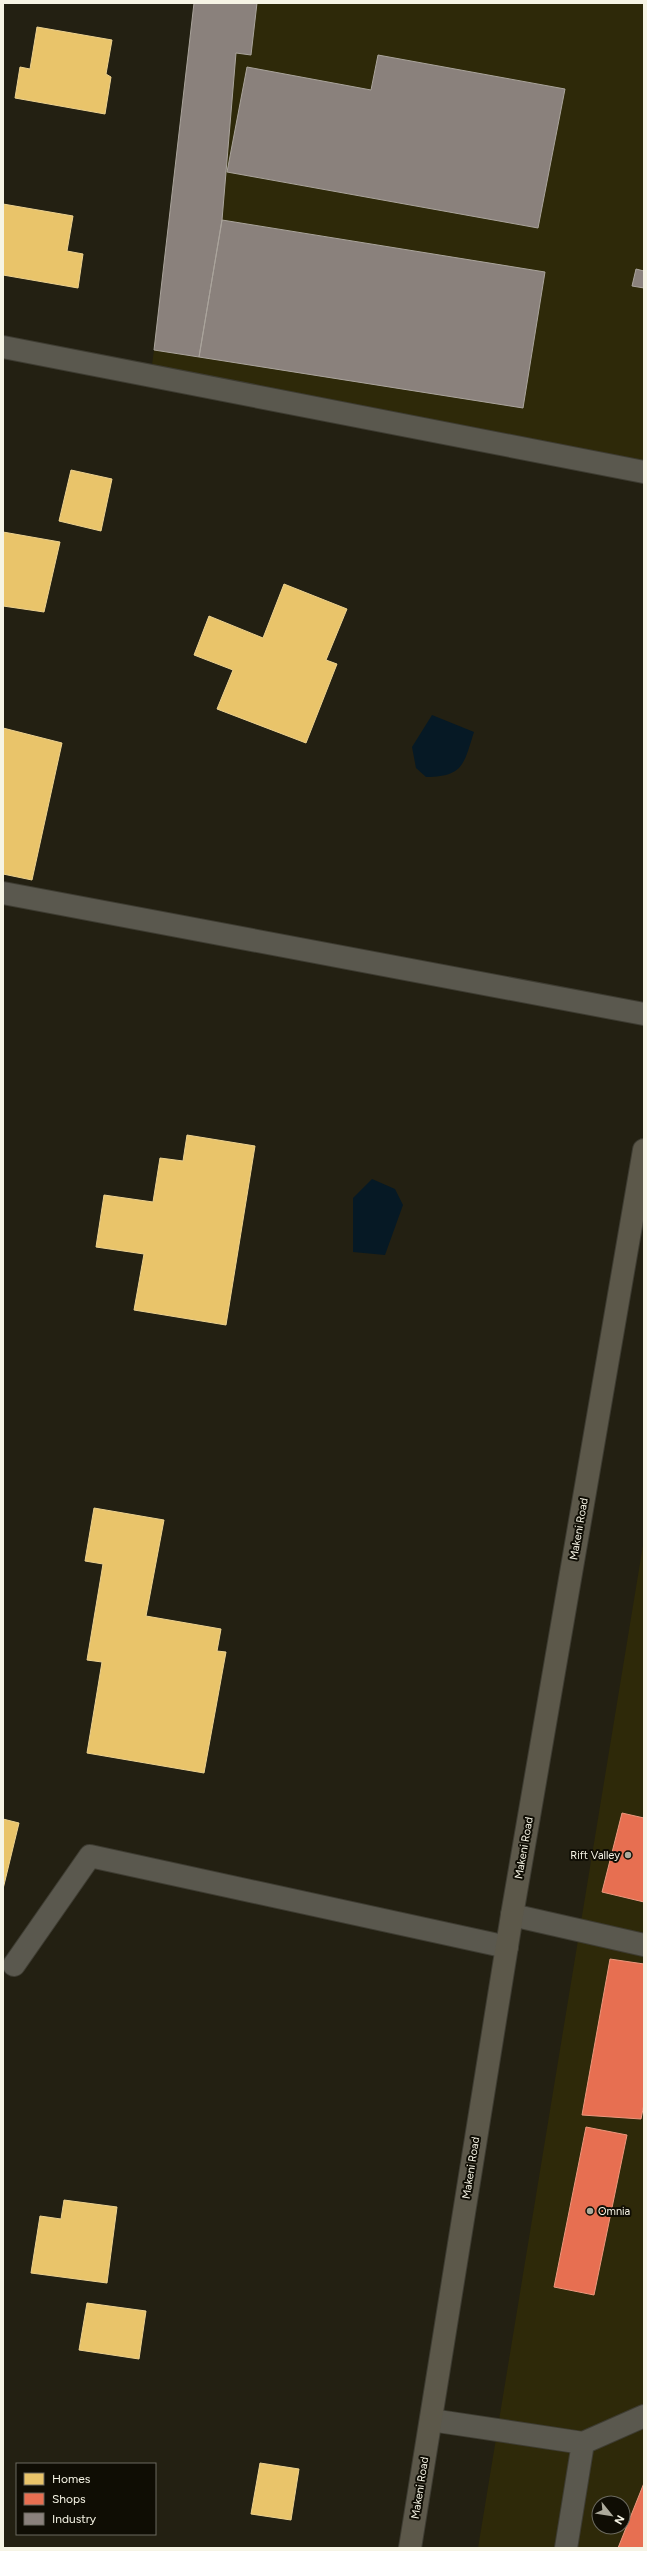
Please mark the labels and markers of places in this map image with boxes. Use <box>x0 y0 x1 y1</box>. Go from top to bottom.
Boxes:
place label: Rift Valley <box>570 1849 620 1862</box>
marker: Rift Valley <box>623 1850 633 1860</box>
place label: Omnia <box>598 2205 630 2218</box>
marker: Omnia <box>585 2206 595 2216</box>

